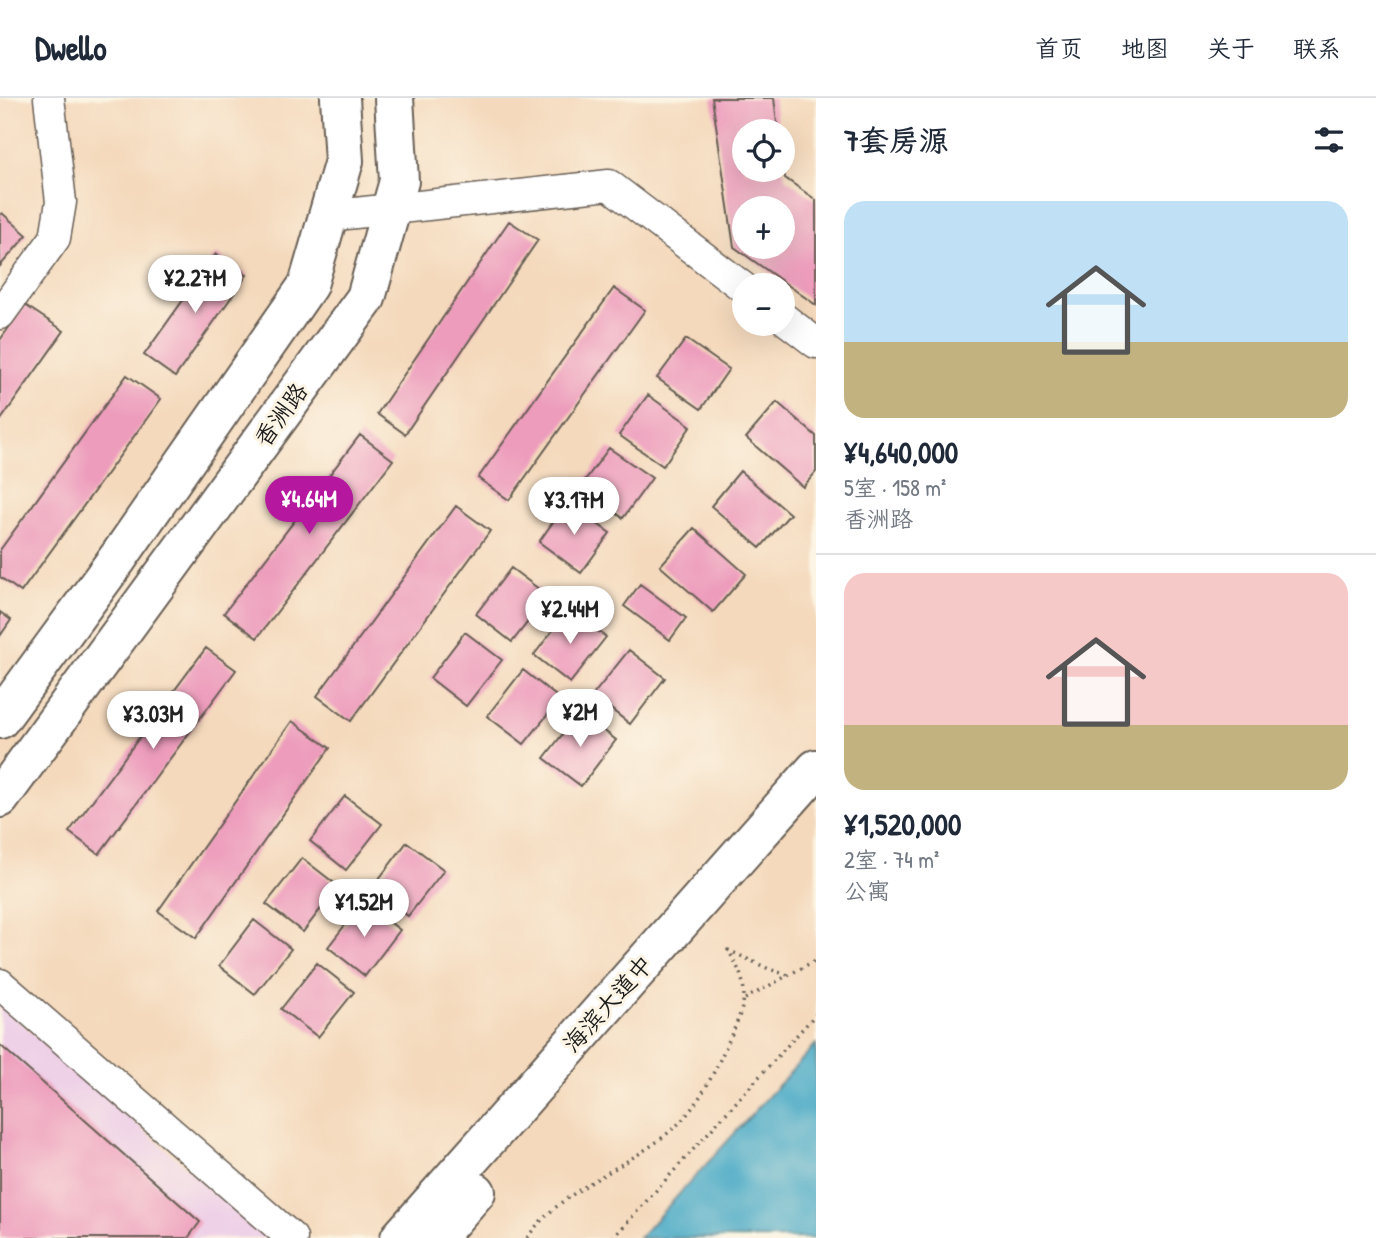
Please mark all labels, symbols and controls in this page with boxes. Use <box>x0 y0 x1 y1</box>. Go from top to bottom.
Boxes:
text: Dwello <box>35 26 107 70</box>
text: 首页 <box>1035 32 1083 64</box>
text: 地图 <box>1121 32 1169 64</box>
text: 关于 <box>1207 32 1255 64</box>
text: 联系 <box>1293 32 1341 64</box>
map controls <box>732 119 795 336</box>
button: locate <box>732 119 795 182</box>
text: 7套房源 <box>844 120 949 160</box>
icon: filters <box>1310 121 1348 159</box>
button: + <box>732 196 795 259</box>
icon: home <box>1033 247 1159 373</box>
pin: ¥2.27M <box>138 256 252 315</box>
text: ¥2.27M <box>164 262 226 293</box>
button: − <box>732 273 795 336</box>
street label: 香洲路 <box>246 376 314 453</box>
text: ¥4,640,000 <box>844 432 958 472</box>
text: 5室 · 158 m² <box>844 472 946 503</box>
pin: ¥4.64M <box>252 476 366 536</box>
pin: ¥3.17M <box>517 478 631 537</box>
text: ¥4.64M <box>281 483 337 514</box>
text: ¥3.17M <box>544 484 604 515</box>
text: 香洲路 <box>844 503 913 534</box>
pin: ¥2.44M <box>513 587 627 646</box>
text: ¥2.44M <box>541 593 599 624</box>
icon: home <box>1033 619 1159 745</box>
pin: ¥2M <box>546 690 614 749</box>
pin: ¥3.03M <box>96 692 210 751</box>
text: ¥2M <box>562 696 598 727</box>
text: ¥3.03M <box>123 698 183 729</box>
text: ¥1,520,000 <box>844 804 961 844</box>
text: 2室 · 74 m² <box>844 844 939 875</box>
text: 公寓 <box>844 875 890 906</box>
pin: ¥1.52M <box>307 880 421 939</box>
text: ¥1.52M <box>335 886 393 917</box>
street label: 海滨大道中 <box>555 948 659 1059</box>

